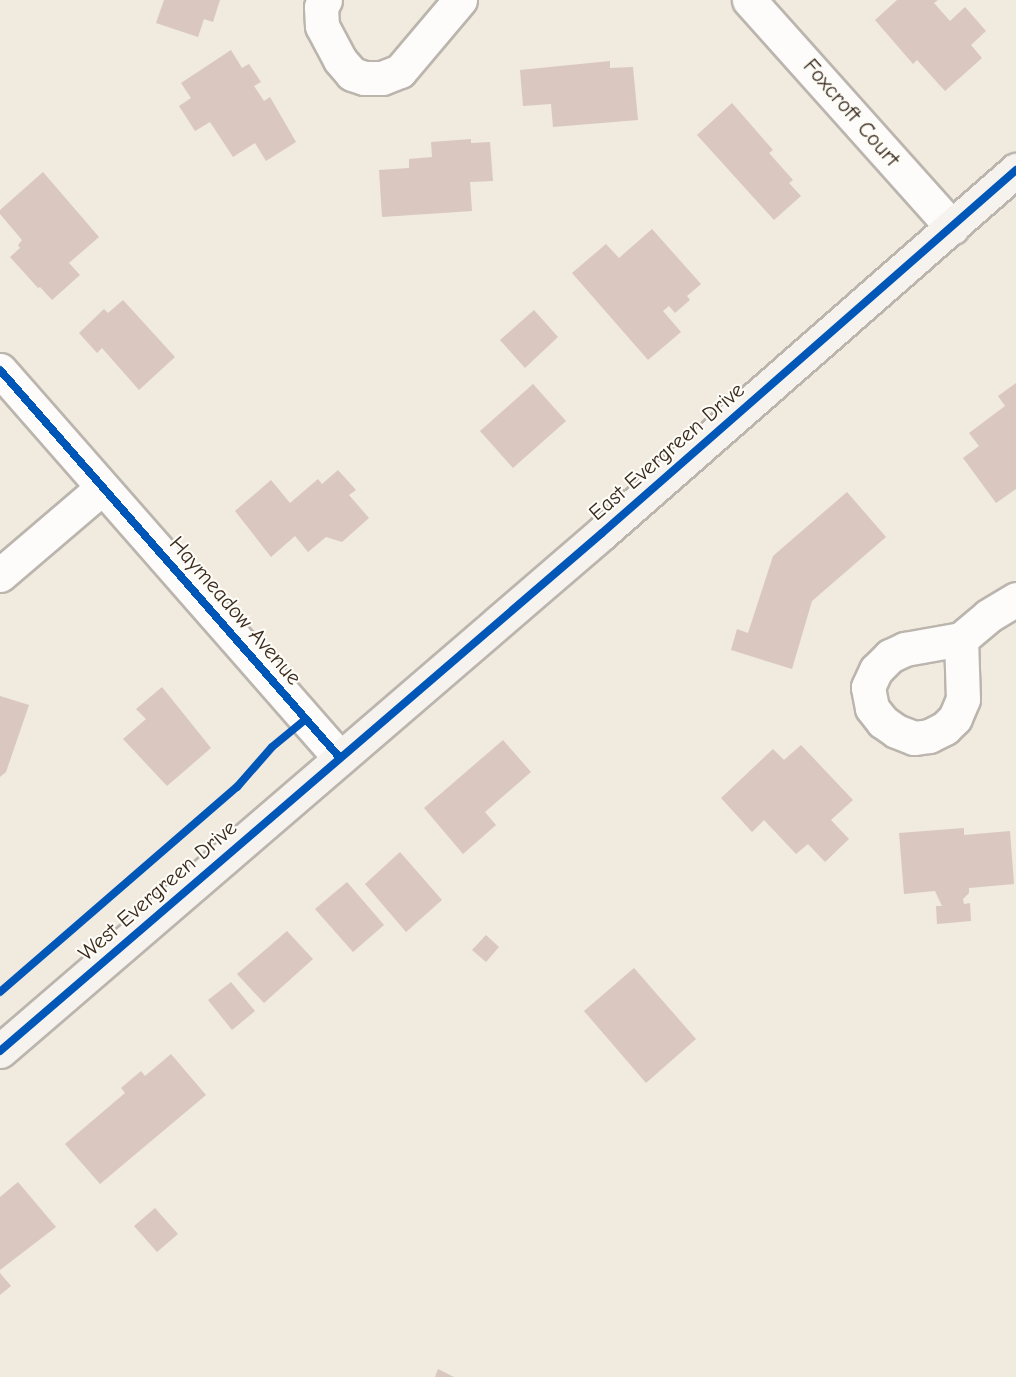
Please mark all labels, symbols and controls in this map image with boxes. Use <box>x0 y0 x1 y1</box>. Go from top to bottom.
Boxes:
street label: Foxcroft Court <box>797 54 905 172</box>
street label: East Evergreen Drive <box>584 377 750 527</box>
street label: Haymeadow Avenue <box>163 531 307 691</box>
street label: West Evergreen Drive <box>73 815 243 967</box>

